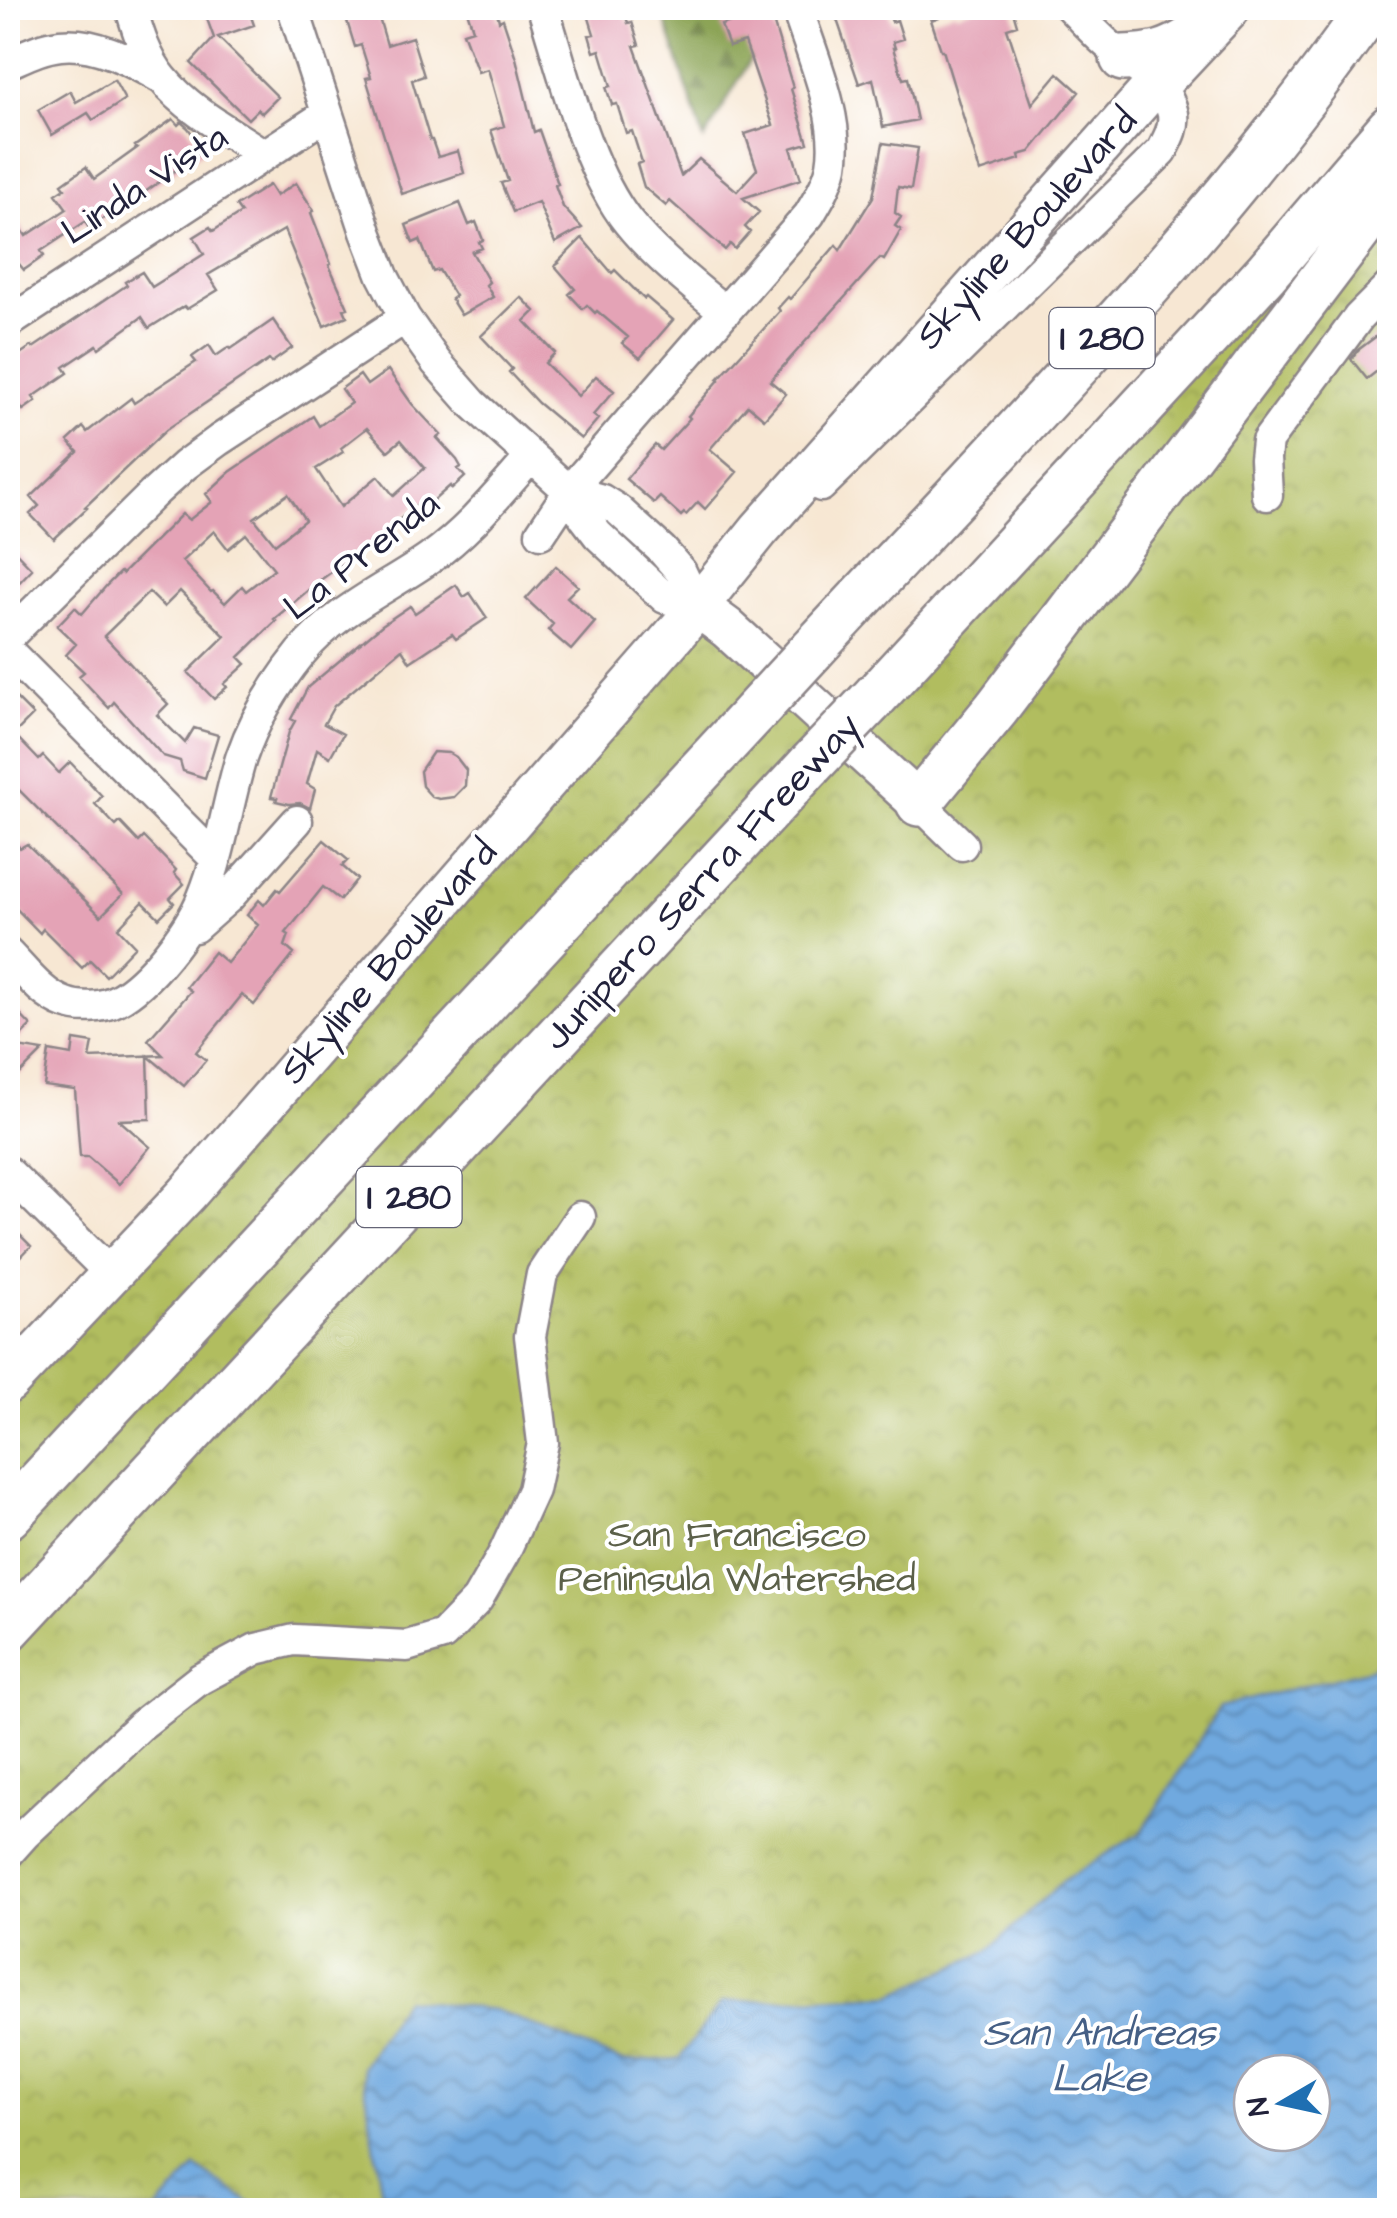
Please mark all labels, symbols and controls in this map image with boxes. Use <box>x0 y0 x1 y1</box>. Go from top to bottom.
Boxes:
street label: Skyline Boulevard <box>904 97 1150 362</box>
street label: Linda Vista <box>52 112 238 258</box>
road number: I 280 <box>1050 308 1154 368</box>
street label: La Prenda <box>273 479 451 633</box>
street label: Junipero Serra Freeway <box>532 702 873 1063</box>
street label: Skyline Boulevard <box>268 828 511 1096</box>
road number: I 280 <box>356 1167 462 1227</box>
park label: San Francisco Peninsula Watershed <box>558 1510 916 1606</box>
water label: San Andreas Lake <box>983 2006 1217 2107</box>
north arrow <box>1232 2053 1332 2153</box>
text: N <box>1238 2095 1279 2118</box>

